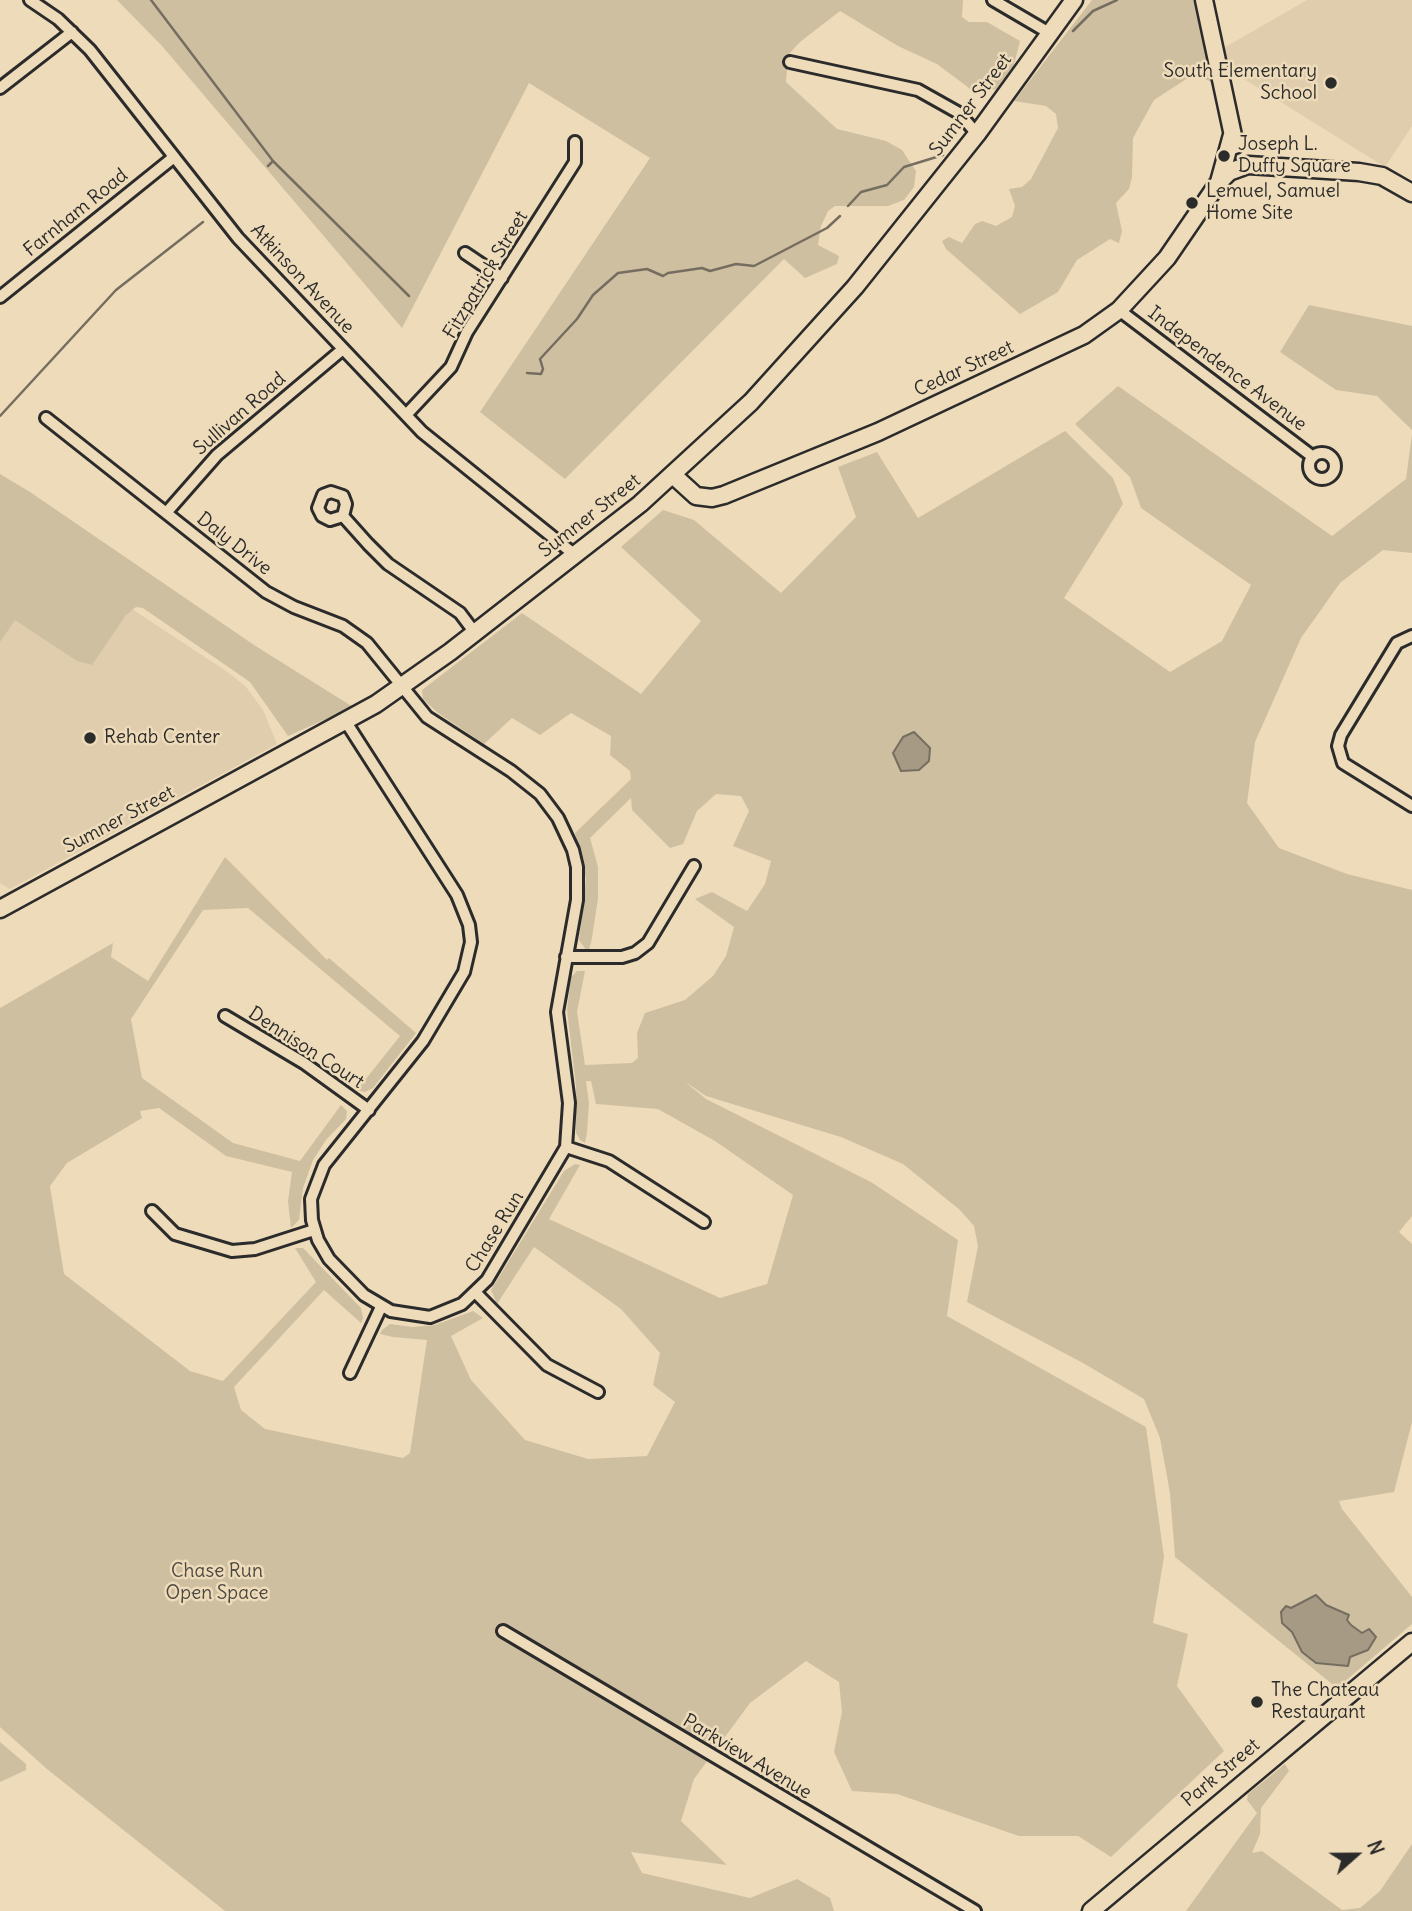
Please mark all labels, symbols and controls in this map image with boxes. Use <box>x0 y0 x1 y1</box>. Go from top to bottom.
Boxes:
street label: Sumner Street <box>925 49 1017 161</box>
place label: South Elementary School <box>1164 61 1317 105</box>
marker: South Elementary School <box>1323 75 1339 91</box>
place label: Joseph L. Duffy Square <box>1238 134 1351 178</box>
marker: Joseph L. Duffy Square <box>1216 148 1232 164</box>
street label: Farnham Road <box>19 164 133 262</box>
place label: Lemuel, Samuel Home Site <box>1206 181 1340 225</box>
marker: Lemuel, Samuel Home Site <box>1184 195 1200 211</box>
street label: Fitzpatrick Street <box>439 207 533 343</box>
street label: Atkinson Avenue <box>245 219 359 339</box>
street label: Independence Avenue <box>1143 302 1311 436</box>
street label: Cedar Street <box>911 336 1017 402</box>
street label: Sullivan Road <box>189 368 291 460</box>
street label: Sumner Street <box>535 469 645 563</box>
street label: Daly Drive <box>192 508 276 580</box>
place label: Rehab Center <box>104 727 220 749</box>
marker: Rehab Center <box>82 730 98 746</box>
street label: Sumner Street <box>60 781 178 859</box>
street label: Dennison Court <box>244 1002 368 1094</box>
street label: Chase Run <box>461 1187 529 1277</box>
park label: Chase Run Open Space <box>165 1561 269 1605</box>
place label: The Chateau Restaurant <box>1271 1680 1379 1724</box>
marker: The Chateau Restaurant <box>1249 1694 1265 1710</box>
street label: Parkview Avenue <box>679 1710 815 1804</box>
street label: Park Street <box>1177 1734 1265 1812</box>
north arrow <box>1321 1820 1391 1890</box>
text: N <box>1362 1837 1389 1858</box>

